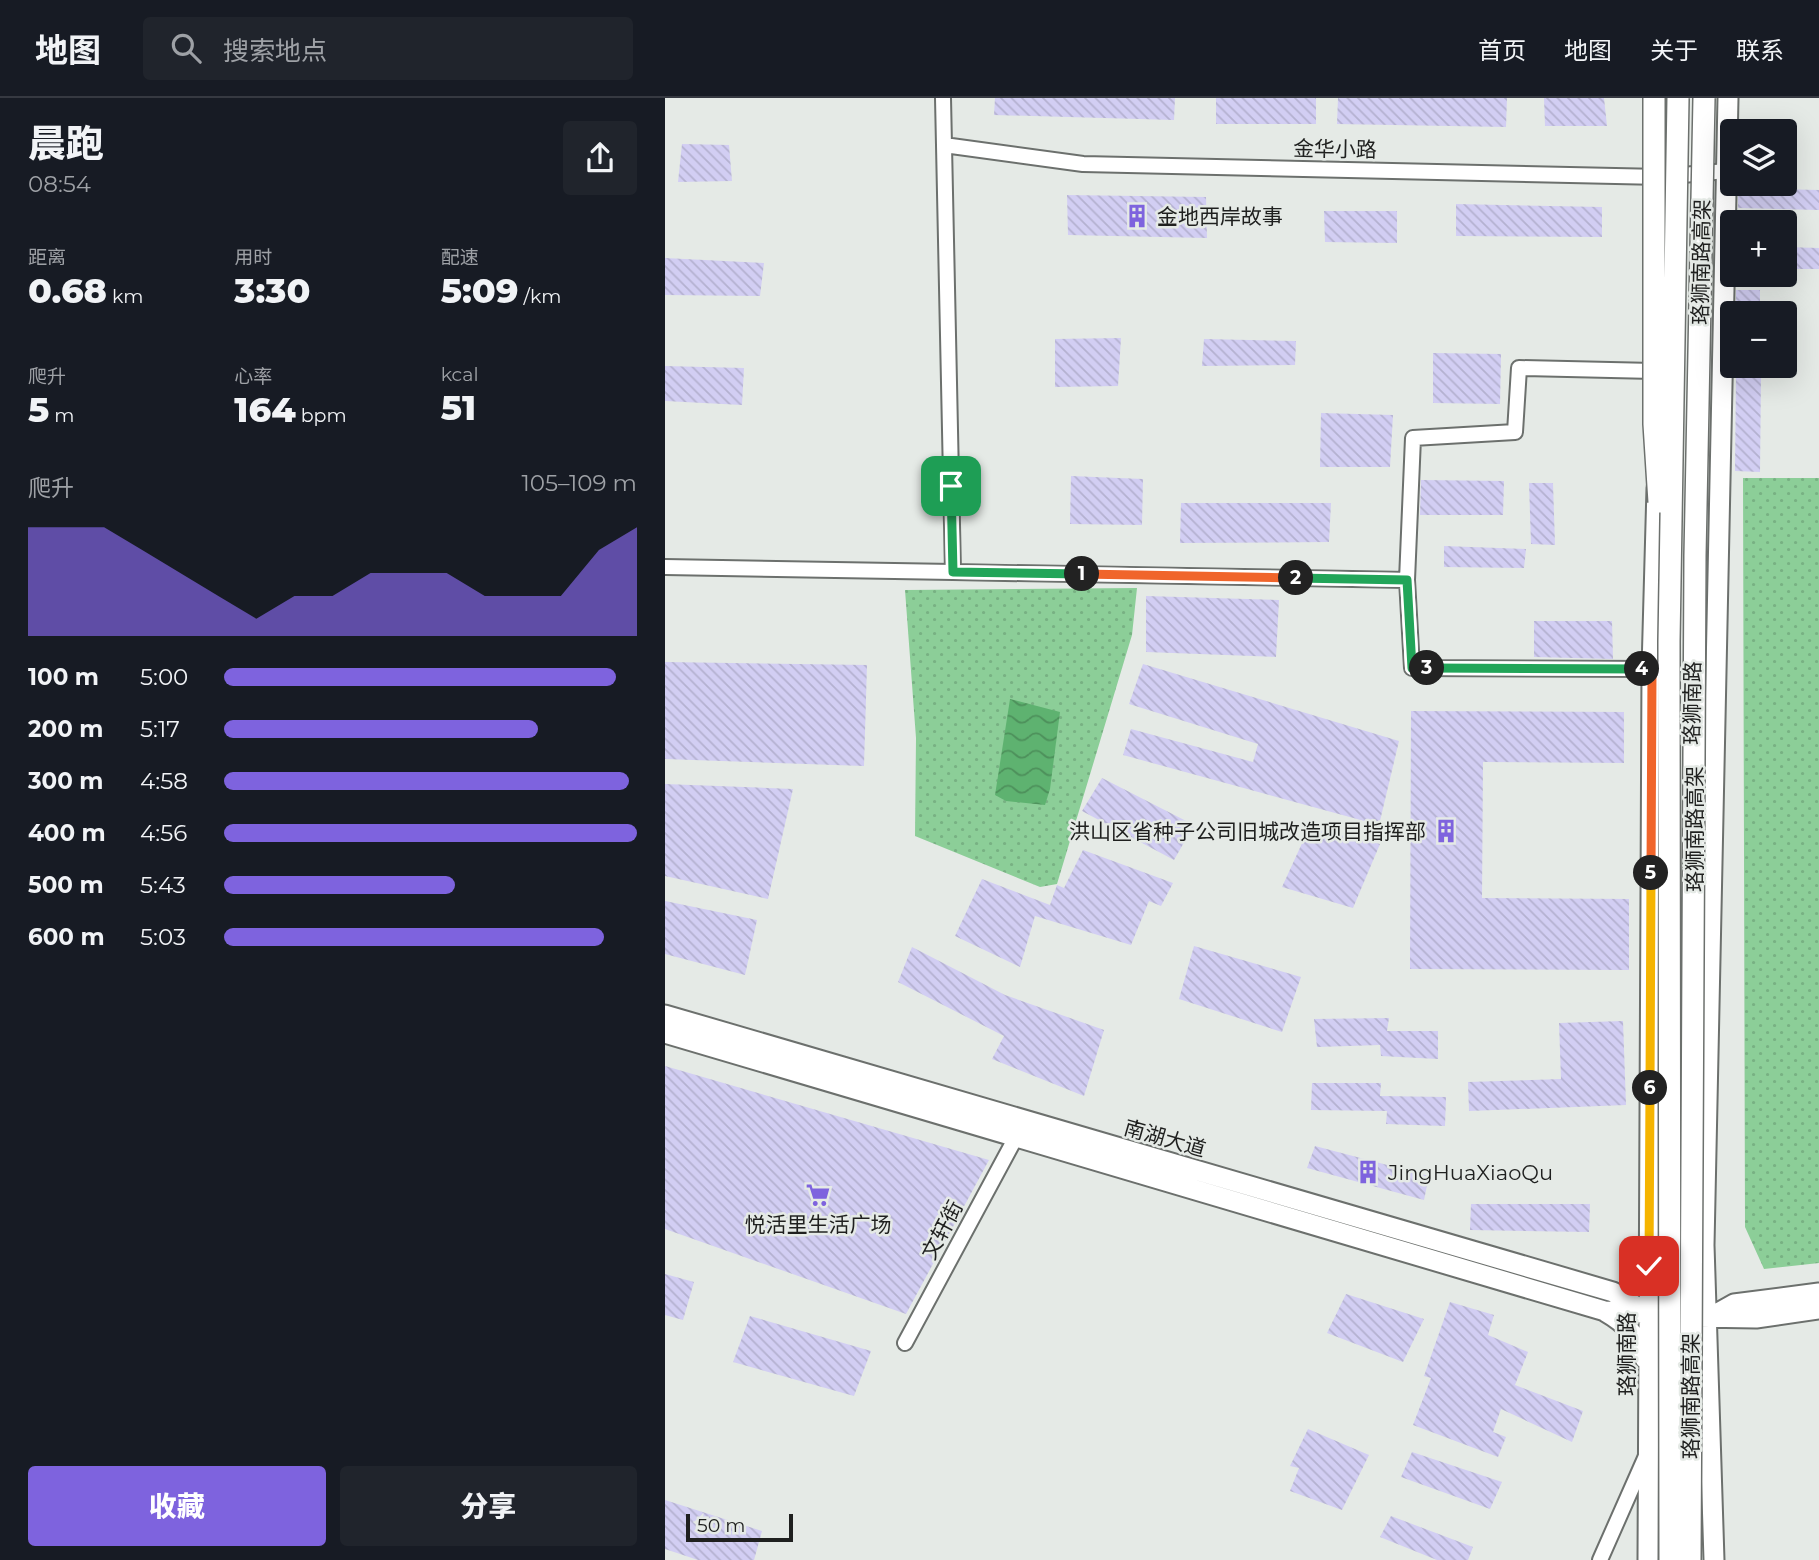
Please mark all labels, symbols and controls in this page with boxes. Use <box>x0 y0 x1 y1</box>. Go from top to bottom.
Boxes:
search box <box>143 17 633 80</box>
icon: search <box>167 29 205 67</box>
text: 地图 <box>35 30 101 70</box>
text: 搜索地点 <box>223 35 327 67</box>
text: 首页 <box>1478 36 1526 65</box>
text: 地图 <box>1564 36 1612 65</box>
text: 关于 <box>1650 36 1698 65</box>
text: 联系 <box>1736 36 1784 65</box>
map controls <box>1720 119 1797 378</box>
button: layers <box>1720 119 1797 196</box>
text: 晨跑 <box>28 120 104 167</box>
button: share <box>563 121 637 195</box>
street label: 金华小路 <box>1293 136 1377 162</box>
text: 08:54 <box>28 170 91 198</box>
street label: 珞狮南路高架 <box>1687 199 1715 325</box>
building icon: 金地西岸故事 <box>1123 202 1151 230</box>
place label: 金地西岸故事 <box>1157 204 1283 229</box>
button: + <box>1720 210 1797 287</box>
text: 距离 <box>28 246 66 269</box>
text: 用时 <box>234 246 272 269</box>
text: 配速 <box>441 246 479 269</box>
text: 0.68 <box>28 269 107 312</box>
text: 3:30 <box>234 269 310 312</box>
text: 5:09 <box>441 269 519 312</box>
text: km <box>107 285 143 308</box>
text: /km <box>519 285 561 308</box>
button: − <box>1720 301 1797 378</box>
text: kcal <box>441 363 479 386</box>
text: 爬升 <box>28 365 66 388</box>
text: 心率 <box>234 365 272 388</box>
text: 51 <box>441 386 476 429</box>
text: 5 <box>28 388 49 431</box>
text: 164 <box>234 388 296 431</box>
text: m <box>49 404 74 427</box>
text: bpm <box>296 404 347 427</box>
pin <box>921 456 981 516</box>
icon: arrive <box>932 467 970 505</box>
text: 105–109 m <box>521 469 637 497</box>
text: 爬升 <box>28 474 74 502</box>
pin: 1 <box>1065 556 1099 592</box>
pin: 2 <box>1279 560 1313 596</box>
text: 1 <box>1078 562 1085 585</box>
text: 2 <box>1290 566 1301 589</box>
pin: 3 <box>1409 650 1445 686</box>
pin: 4 <box>1625 652 1660 686</box>
text: 3 <box>1421 656 1432 679</box>
text: 4 <box>1635 657 1648 680</box>
street label: 珞狮南路 <box>1679 661 1705 745</box>
text: 100 m <box>28 663 99 691</box>
text: 5:00 <box>140 663 188 691</box>
text: 200 m <box>28 715 103 743</box>
text: 5:17 <box>140 715 180 743</box>
street label: 珞狮南路高架 <box>1682 766 1707 892</box>
text: 300 m <box>28 767 104 795</box>
text: 4:58 <box>140 767 188 795</box>
building icon: 洪山区省种子公司旧城改造项目指挥部 <box>1432 817 1460 845</box>
text: 400 m <box>28 819 106 847</box>
text: 4:56 <box>140 819 187 847</box>
place label: 洪山区省种子公司旧城改造项目指挥部 <box>1069 819 1426 844</box>
pin: 5 <box>1633 856 1669 890</box>
text: 5 <box>1645 861 1656 884</box>
text: 500 m <box>28 871 104 899</box>
text: 5:43 <box>140 871 186 899</box>
text: 600 m <box>28 923 105 951</box>
text: 5:03 <box>140 923 186 951</box>
pin: 6 <box>1633 1070 1667 1105</box>
text: 6 <box>1643 1076 1656 1099</box>
street label: 南湖大道 <box>1121 1114 1209 1162</box>
building icon: JingHuaXiaoQu <box>1354 1158 1382 1186</box>
place label: JingHuaXiaoQu <box>1387 1160 1553 1185</box>
supermarket icon: 悦活里生活广场 <box>804 1181 832 1209</box>
street label: 文轩街 <box>916 1196 968 1264</box>
place label: 悦活里生活广场 <box>745 1212 892 1237</box>
pin <box>1619 1236 1679 1296</box>
icon: check <box>1630 1247 1668 1285</box>
street label: 珞狮南路 <box>1614 1312 1639 1396</box>
street label: 珞狮南路高架 <box>1678 1333 1703 1459</box>
button: 收藏 <box>28 1466 326 1546</box>
button: 分享 <box>340 1466 637 1546</box>
scale bar <box>686 1511 793 1543</box>
text: 50 m <box>697 1514 745 1537</box>

